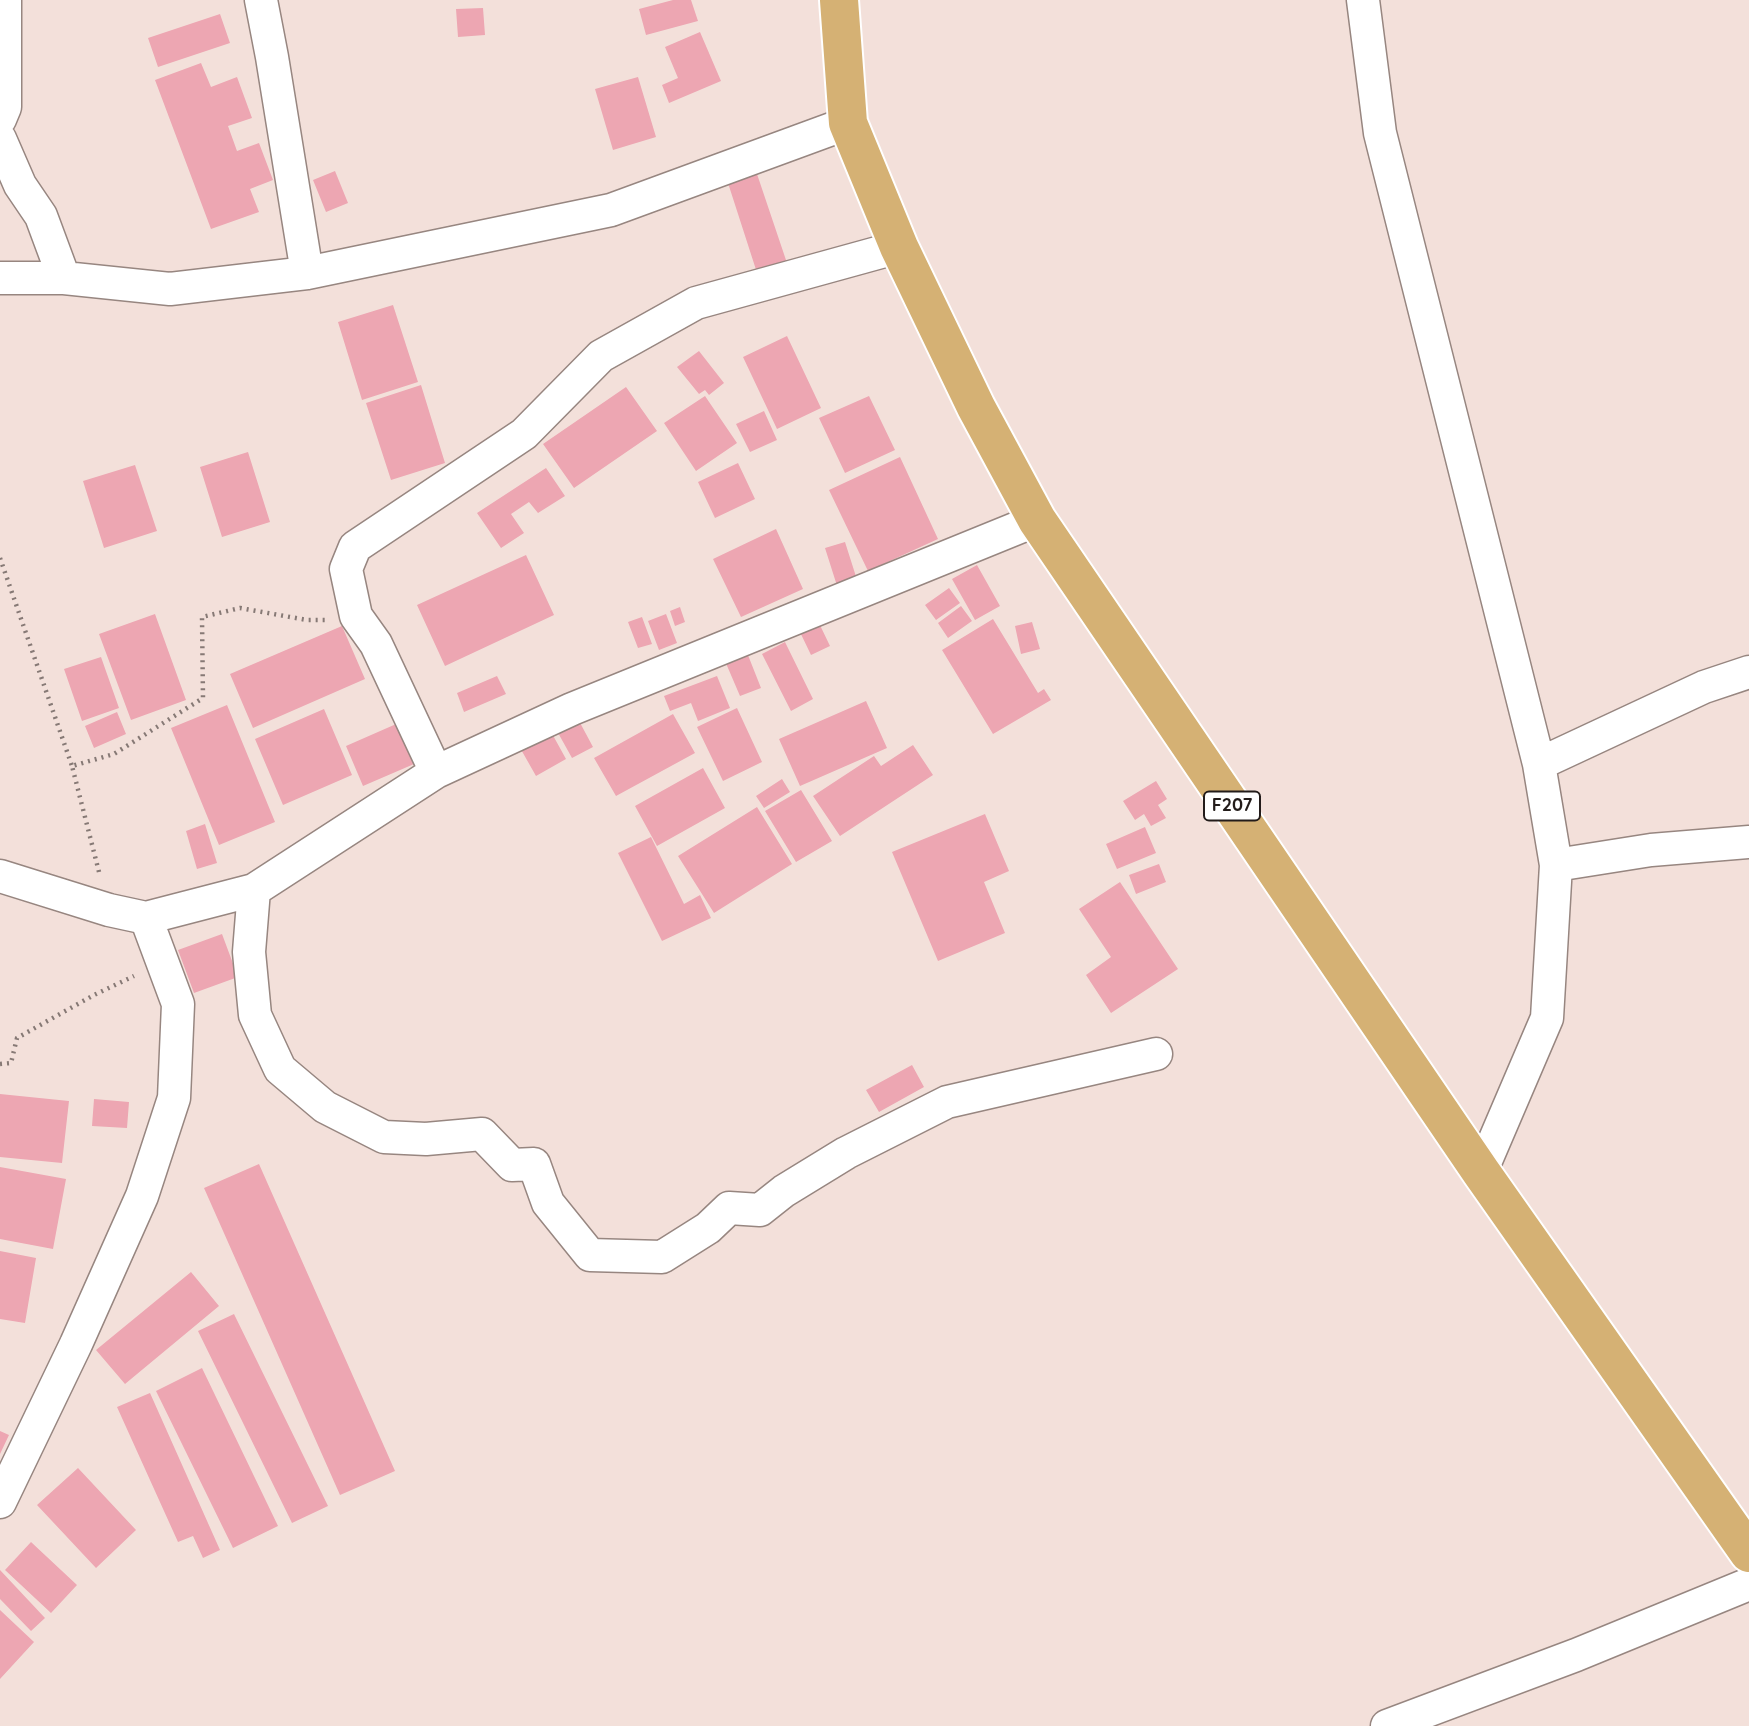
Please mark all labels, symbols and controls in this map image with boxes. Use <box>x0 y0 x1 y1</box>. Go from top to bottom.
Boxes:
road number: F207 <box>1204 792 1260 820</box>

